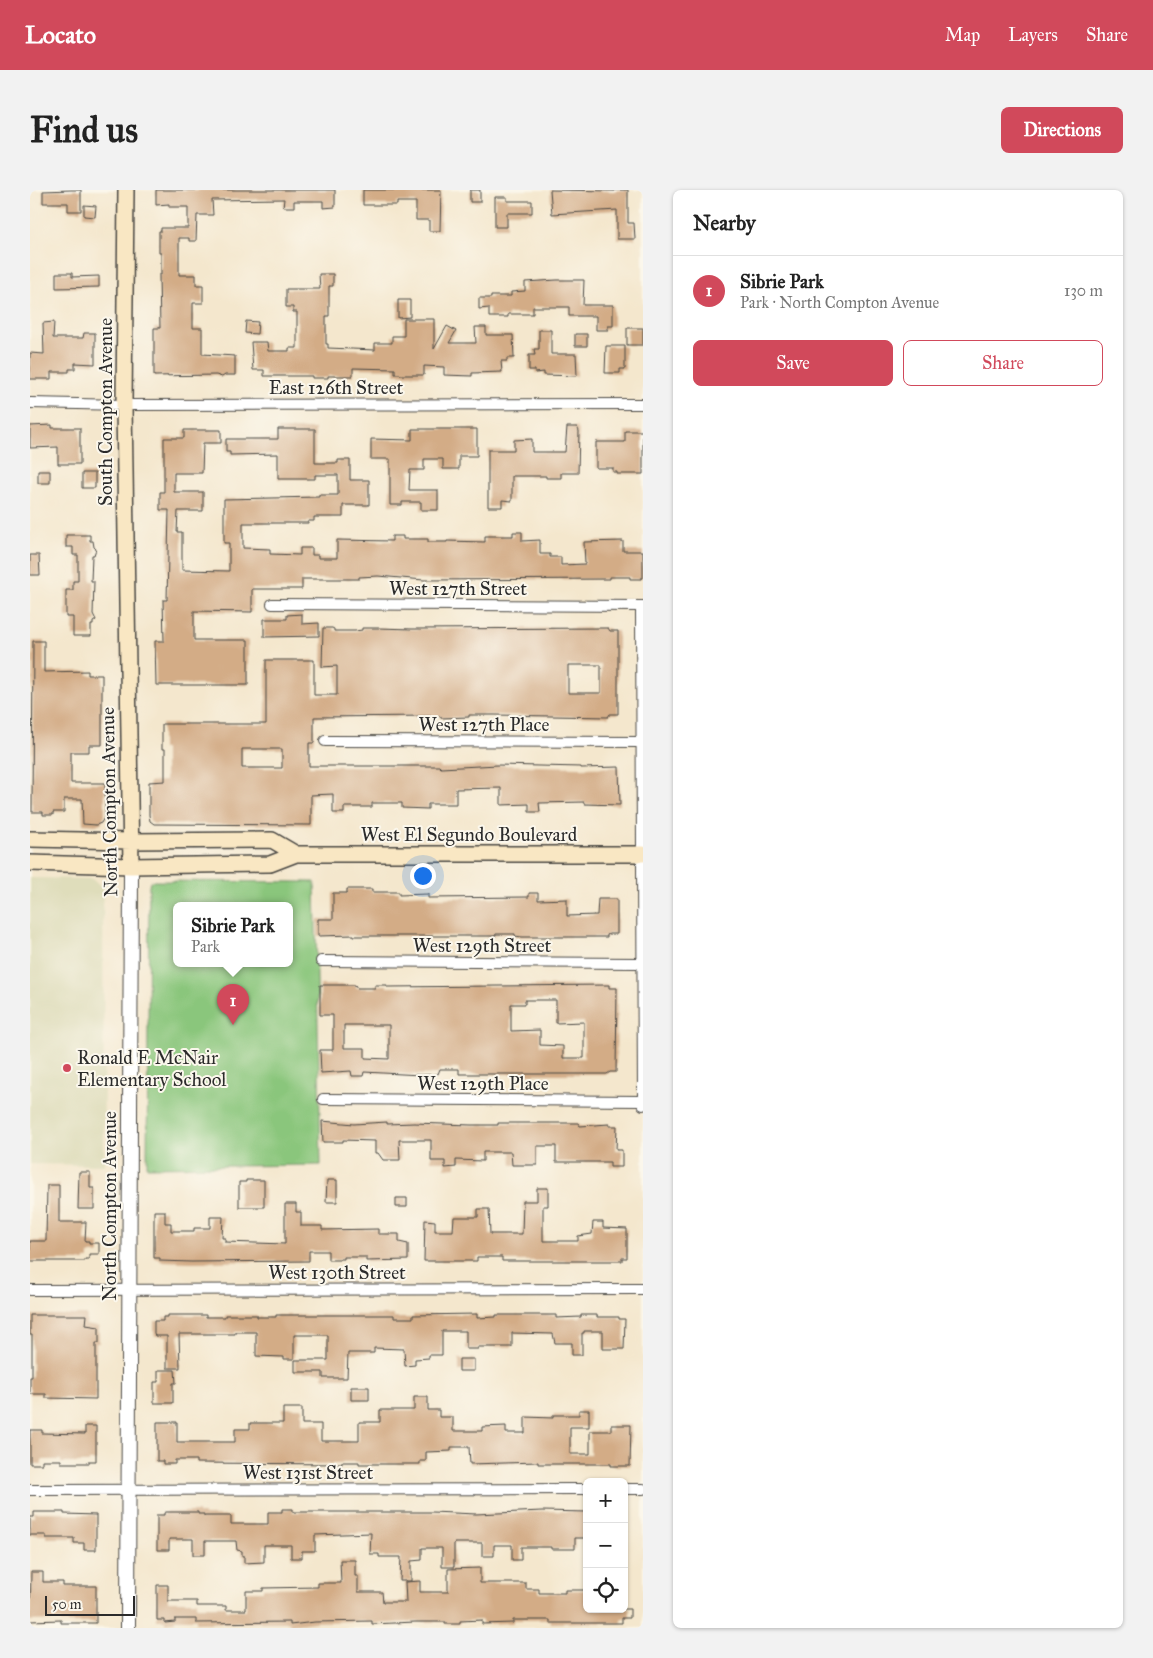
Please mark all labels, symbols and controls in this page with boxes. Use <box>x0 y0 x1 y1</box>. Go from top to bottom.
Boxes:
text: Locato <box>25 20 96 50</box>
text: Map <box>945 24 980 46</box>
text: Layers <box>1008 24 1058 46</box>
text: Share <box>1086 24 1128 46</box>
button: Directions <box>1001 107 1123 153</box>
text: Find us <box>30 109 138 152</box>
text: Nearby <box>693 210 756 236</box>
text: Sibrie Park <box>740 270 824 293</box>
text: 1 <box>706 281 712 300</box>
text: 130 m <box>1064 281 1103 300</box>
text: Park · North Compton Avenue <box>740 293 939 312</box>
street label: South Compton Avenue <box>94 318 117 506</box>
button: Save <box>693 340 893 386</box>
button: Share <box>903 340 1103 386</box>
street label: East 126th Street <box>269 376 404 399</box>
street label: West 127th Street <box>389 577 527 600</box>
street label: North Compton Avenue <box>96 707 122 897</box>
street label: West 127th Place <box>419 713 549 736</box>
street label: West El Segundo Boulevard <box>361 823 578 847</box>
your location <box>410 863 436 889</box>
popup <box>173 902 293 967</box>
text: Sibrie Park <box>191 914 275 937</box>
street label: West 129th Street <box>413 934 552 957</box>
text: Park <box>191 937 220 956</box>
pin: 1 <box>217 984 249 1025</box>
place label: Ronald E McNair Elementary School <box>77 1046 227 1091</box>
marker: Ronald E McNair Elementary School <box>61 1062 73 1074</box>
street label: West 129th Place <box>417 1072 549 1095</box>
street label: North Compton Avenue <box>98 1111 121 1301</box>
street label: West 130th Street <box>268 1261 406 1284</box>
street label: West 131st Street <box>243 1461 374 1484</box>
map controls <box>583 1478 628 1613</box>
button: + <box>583 1478 628 1523</box>
button: − <box>583 1523 628 1568</box>
button: locate <box>583 1568 628 1613</box>
scale bar <box>45 1593 135 1616</box>
text: 50 m <box>52 1596 81 1613</box>

